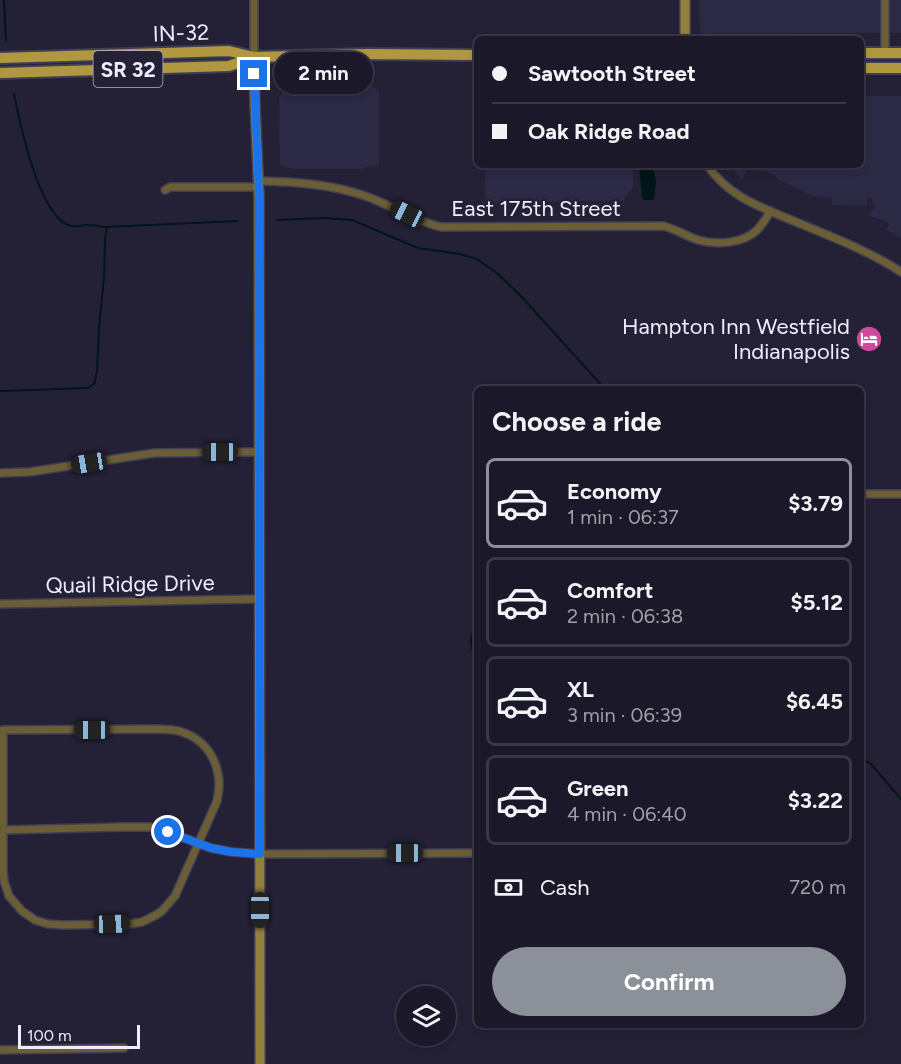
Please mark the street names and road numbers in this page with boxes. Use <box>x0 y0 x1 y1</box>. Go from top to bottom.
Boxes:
street label: IN-32 <box>152 19 210 47</box>
road number: SR 32 <box>94 51 162 87</box>
street label: East 175th Street <box>451 195 621 222</box>
street label: Quail Ridge Drive <box>45 569 215 599</box>

